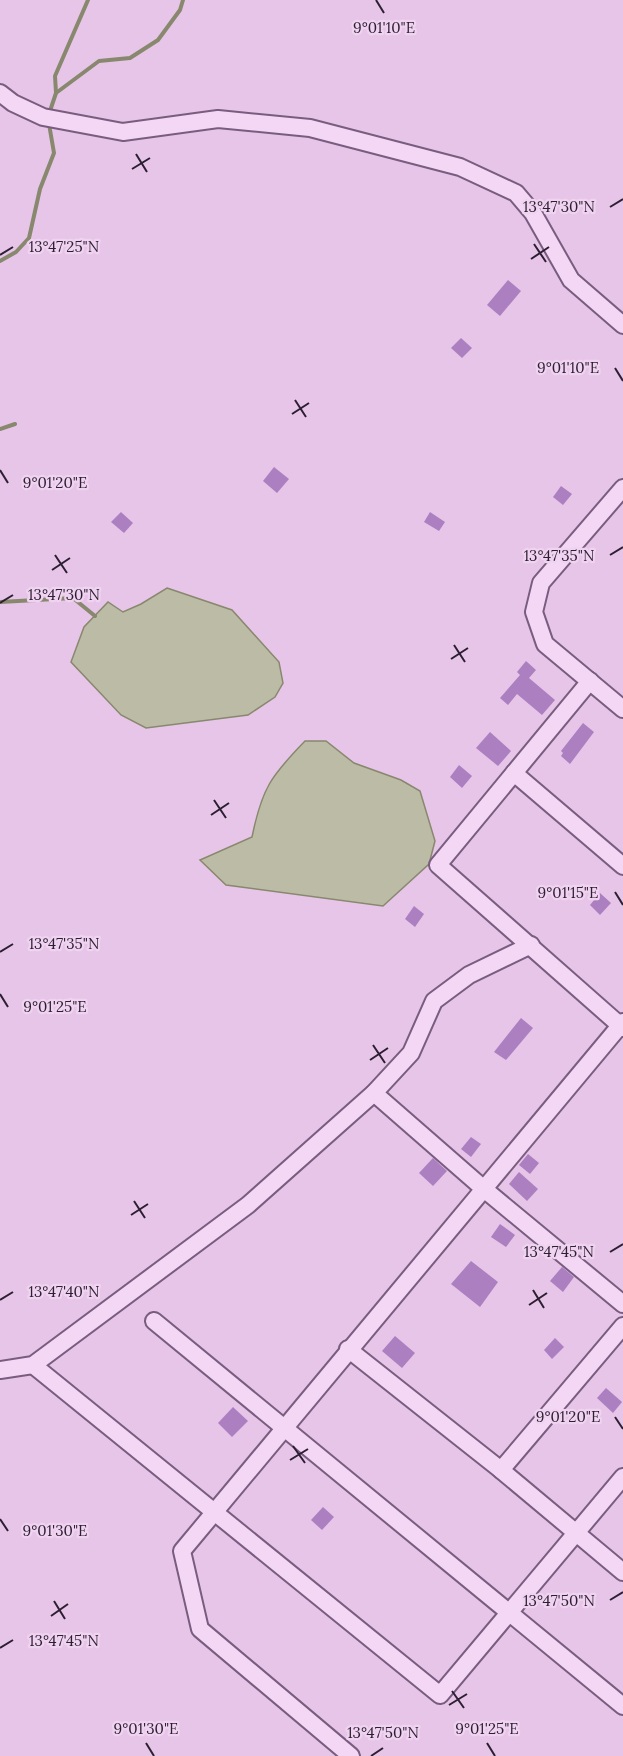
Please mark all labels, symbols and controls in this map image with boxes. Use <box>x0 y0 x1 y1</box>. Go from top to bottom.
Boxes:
text: 9°01'10"E <box>353 18 415 37</box>
text: 13°47'30"N <box>523 197 595 216</box>
text: 13°47'25"N <box>29 237 99 256</box>
text: 9°01'10"E <box>537 358 599 377</box>
text: 9°01'20"E <box>23 473 87 492</box>
text: 13°47'35"N <box>524 546 594 565</box>
text: 13°47'30"N <box>28 585 100 604</box>
text: 9°01'15"E <box>538 883 598 902</box>
text: 13°47'35"N <box>29 934 99 953</box>
text: 9°01'25"E <box>23 997 87 1016</box>
text: 13°47'45"N <box>524 1242 594 1261</box>
text: 13°47'40"N <box>29 1282 99 1301</box>
text: 9°01'20"E <box>536 1407 600 1426</box>
text: 9°01'30"E <box>23 1521 87 1540</box>
text: 13°47'50"N <box>523 1591 595 1610</box>
text: 13°47'45"N <box>29 1631 99 1650</box>
text: 9°01'30"E <box>114 1719 178 1738</box>
text: 9°01'25"E <box>455 1719 519 1738</box>
text: 13°47'50"N <box>347 1723 419 1742</box>

